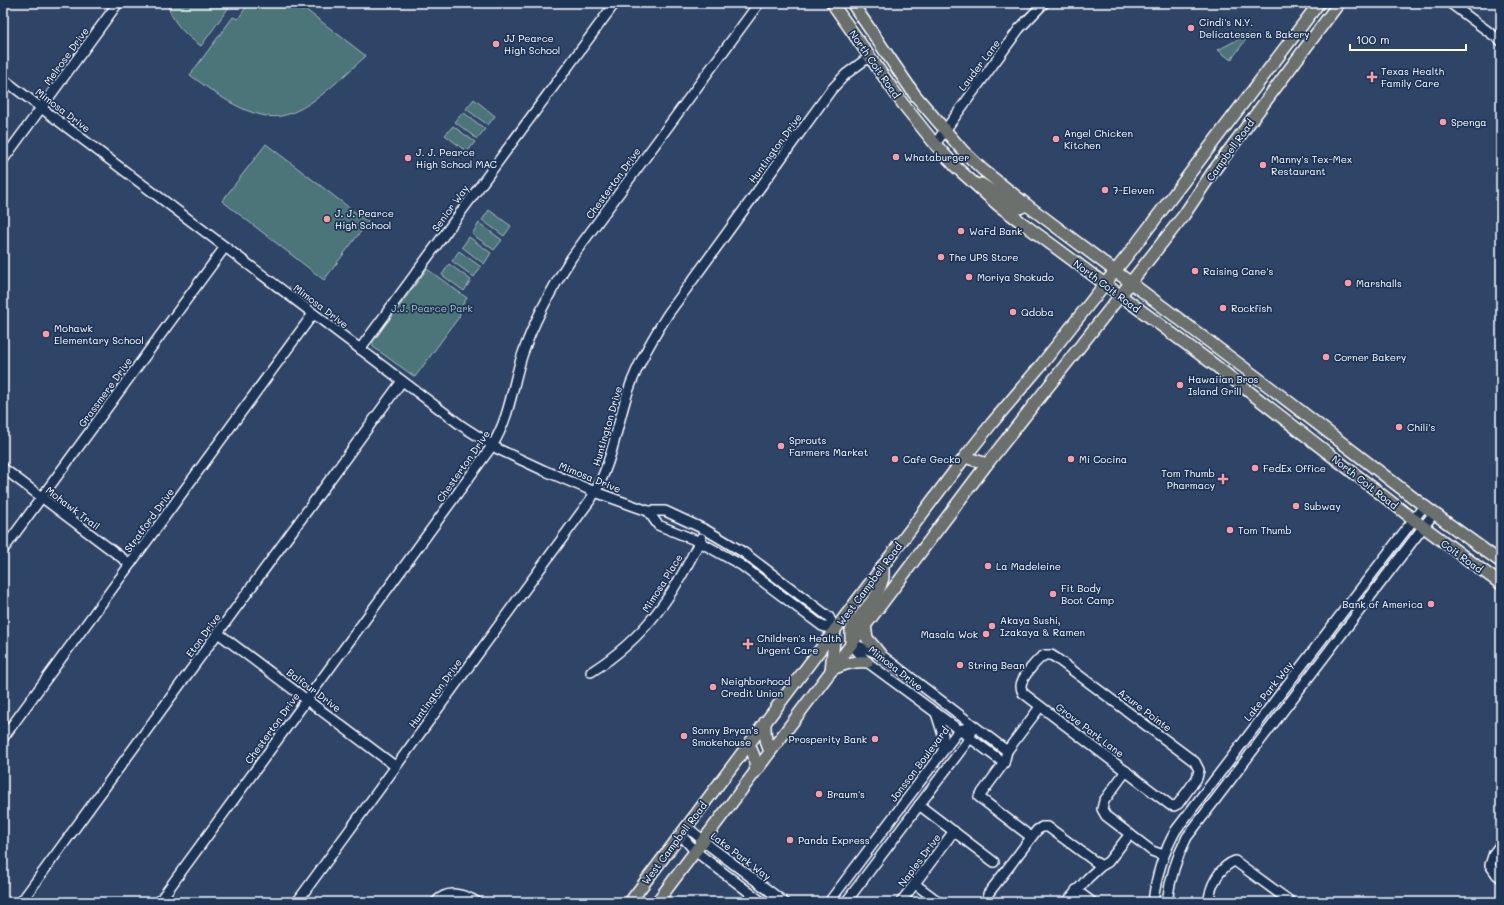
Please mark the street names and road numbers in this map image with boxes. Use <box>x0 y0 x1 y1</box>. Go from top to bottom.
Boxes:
street label: Melrose Drive <box>40 24 92 88</box>
street label: North Coit Road <box>846 27 904 101</box>
street label: Lauder Lane <box>955 36 1003 94</box>
street label: Mimosa Drive <box>33 85 93 135</box>
street label: Huntington Drive <box>745 111 805 185</box>
street label: Campbell Road <box>1203 116 1257 184</box>
street label: Chesterton Drive <box>582 145 644 221</box>
street label: Senior Way <box>428 182 472 234</box>
street label: North Coit Road <box>1071 256 1143 316</box>
street label: Mimosa Drive <box>291 281 351 331</box>
street label: Grassmere Drive <box>75 354 135 430</box>
street label: Huntington Drive <box>589 384 625 468</box>
street label: Chesterton Drive <box>433 427 493 505</box>
street label: North Coit Road <box>1329 452 1401 512</box>
street label: Mimosa Drive <box>557 458 623 496</box>
street label: Mohawk Trail <box>43 483 103 533</box>
street label: Stratford Drive <box>121 485 177 555</box>
street label: Coit Road <box>1438 536 1486 576</box>
street label: West Campbell Road <box>833 540 905 628</box>
street label: Mimosa Place <box>639 551 685 615</box>
street label: Eton Drive <box>182 610 224 660</box>
street label: Mimosa Drive <box>866 642 926 694</box>
street label: Huntington Drive <box>405 656 465 730</box>
street label: Lake Park Way <box>1240 658 1296 724</box>
street label: Balfour Drive <box>284 665 344 715</box>
street label: Azure Pointe <box>1115 685 1175 735</box>
street label: Chesterton Drive <box>241 690 303 766</box>
street label: Grove Park Lane <box>1053 700 1127 760</box>
street label: Jonsson Boulevard <box>886 724 952 804</box>
street label: West Campbell Road <box>638 799 710 887</box>
street label: Lake Park Way <box>708 829 774 883</box>
street label: Naples Drive <box>894 831 944 889</box>

